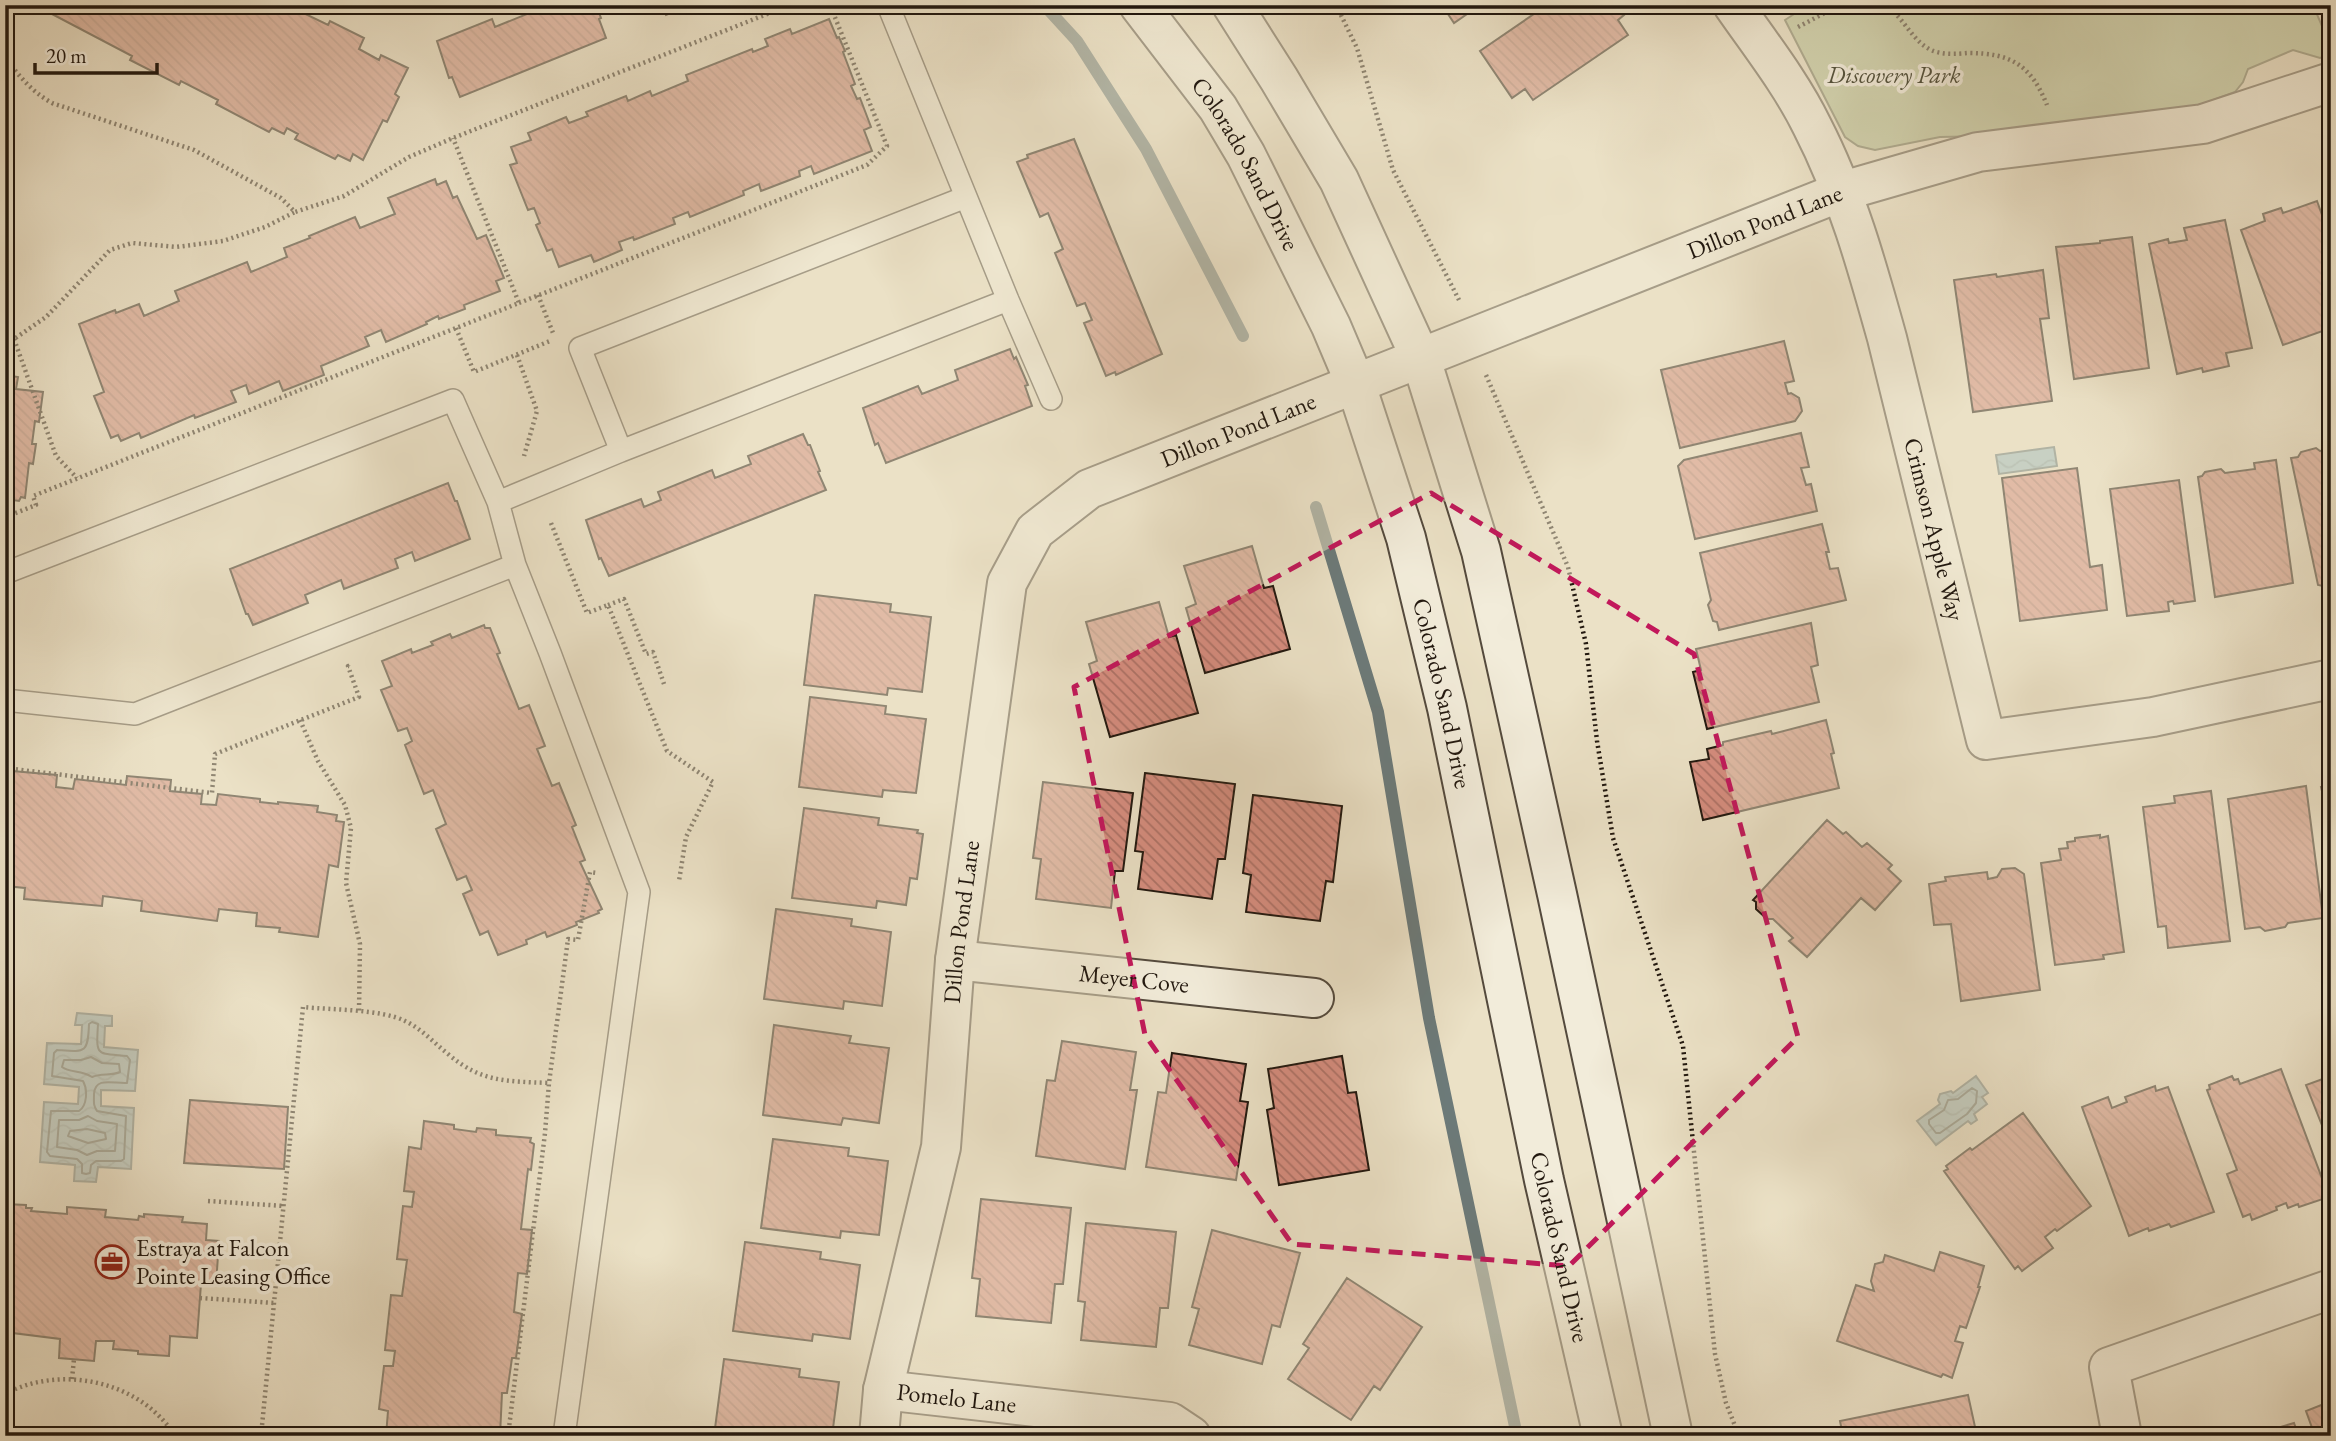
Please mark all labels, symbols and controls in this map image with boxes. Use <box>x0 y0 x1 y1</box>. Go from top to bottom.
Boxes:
scale bar <box>35 32 158 76</box>
text: 20 m <box>46 42 87 69</box>
park label: Discovery Park <box>1826 59 1961 90</box>
street label: Colorado Sand Drive <box>1185 70 1307 255</box>
street label: Dillon Pond Lane <box>1682 177 1846 266</box>
street label: Dillon Pond Lane <box>1156 385 1320 474</box>
street label: Crimson Apple Way <box>1897 435 1972 624</box>
street label: Colorado Sand Drive <box>1406 595 1479 791</box>
street label: Dillon Pond Lane <box>936 838 986 1005</box>
street label: Meyer Cove <box>1077 957 1191 1000</box>
street label: Colorado Sand Drive <box>1524 1149 1597 1345</box>
place label: Estraya at Falcon Pointe Leasing Office <box>136 1232 330 1291</box>
office icon: Estraya at Falcon Pointe Leasing Office <box>93 1243 131 1281</box>
street label: Pomelo Lane <box>895 1376 1018 1420</box>

